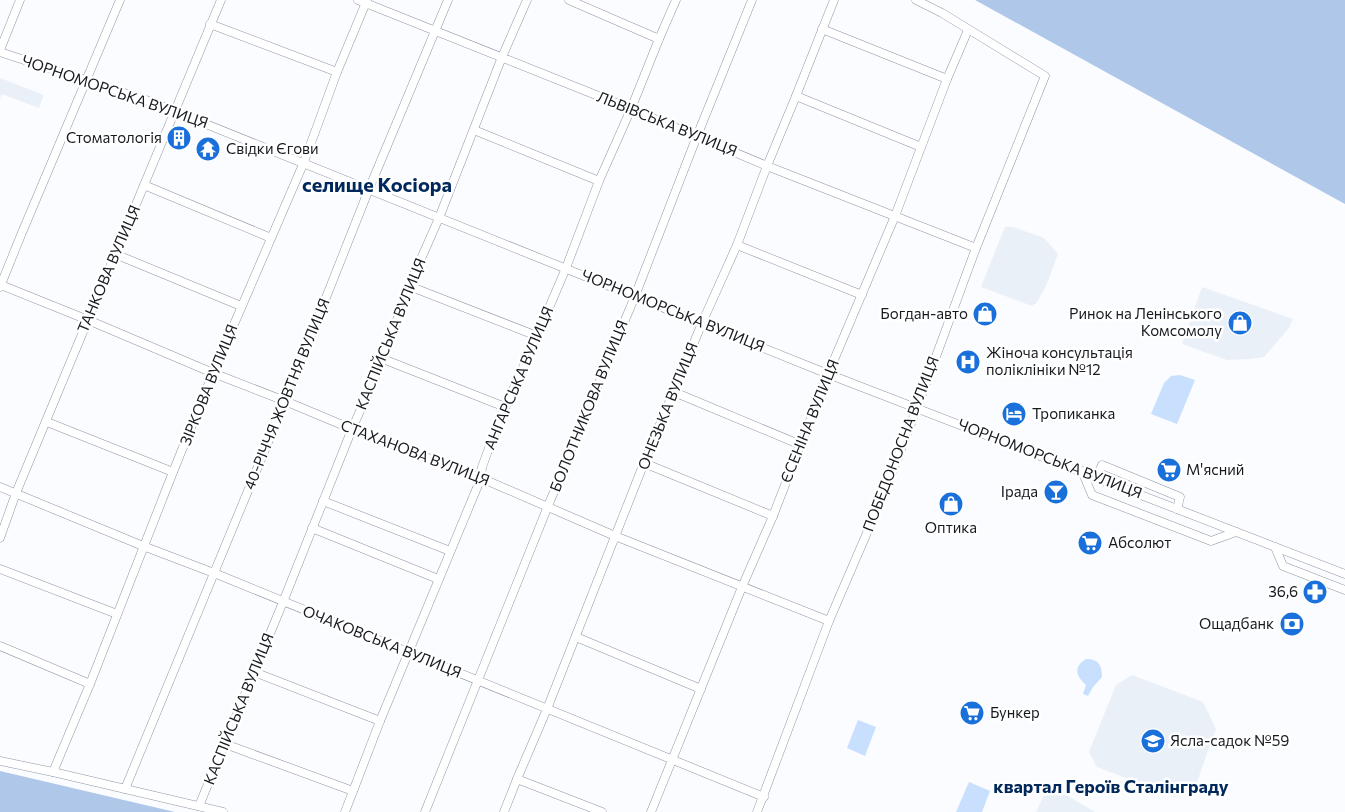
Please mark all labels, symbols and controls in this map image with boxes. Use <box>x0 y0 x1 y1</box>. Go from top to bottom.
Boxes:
street label: ЧОРНОМОРСЬКА ВУЛИЦЯ <box>20 51 211 131</box>
street label: ЛЬВІВСЬКА ВУЛИЦЯ <box>595 87 740 159</box>
building icon: Стоматологія <box>166 125 192 151</box>
place label: Стоматологія <box>66 128 162 146</box>
temple icon: Свідки Єгови <box>195 136 221 162</box>
place label: Свідки Єгови <box>226 139 319 157</box>
district label: селище Косіора <box>302 172 452 196</box>
street label: ТАНКОВА ВУЛИЦЯ <box>73 202 143 335</box>
street label: КАСПІЙСЬКА ВУЛИЦЯ <box>351 255 429 412</box>
street label: ЧОРНОМОРСЬКА ВУЛИЦЯ <box>579 265 768 355</box>
street label: 40-РІЧЧЯ ЖОВТНЯ ВУЛИЦЯ <box>239 295 333 492</box>
shop icon: Богдан-авто <box>972 301 998 327</box>
street label: АНГАРСЬКА ВУЛИЦЯ <box>480 303 556 452</box>
place label: Богдан-авто <box>880 304 968 322</box>
place label: Ринок на Ленінського Комсомолу <box>1069 304 1222 339</box>
shop icon: Ринок на Ленінського Комсомолу <box>1227 310 1253 336</box>
street label: БОЛОТНИКОВА ВУЛИЦЯ <box>545 317 631 494</box>
street label: ЗІРКОВА ВУЛИЦЯ <box>176 321 241 448</box>
street label: ОНЕЗЬКА ВУЛИЦЯ <box>633 339 701 472</box>
place label: Жіноча консультація поліклініки №12 <box>986 343 1133 378</box>
hospital icon: Жіноча консультація поліклініки №12 <box>955 349 981 375</box>
street label: ПОБЕДОНОСНА ВУЛИЦЯ <box>858 353 942 534</box>
street label: ЄСЕНІНА ВУЛИЦЯ <box>776 356 842 485</box>
hotel icon: Тропиканка <box>1001 401 1027 427</box>
place label: Тропиканка <box>1032 404 1115 422</box>
street label: СТАХАНОВА ВУЛИЦЯ <box>338 415 492 489</box>
street label: ЧОРНОМОРСЬКА ВУЛИЦЯ <box>956 415 1145 502</box>
supermarket icon: М'ясний <box>1156 457 1182 483</box>
place label: М'ясний <box>1186 460 1244 478</box>
bar icon: Ірада <box>1043 479 1069 505</box>
place label: Ірада <box>1001 482 1038 500</box>
shop icon: Оптика <box>938 491 964 517</box>
place label: Оптика <box>925 518 977 536</box>
supermarket icon: Абсолют <box>1077 530 1103 556</box>
place label: Абсолют <box>1108 533 1171 551</box>
pharmacy icon: 36,6 <box>1302 579 1328 605</box>
place label: 36,6 <box>1268 582 1298 600</box>
street label: ОЧАКОВСЬКА ВУЛИЦЯ <box>300 601 464 681</box>
bank icon: Ощадбанк <box>1279 611 1305 637</box>
place label: Ощадбанк <box>1199 614 1274 632</box>
street label: КАСПІЙСЬКА ВУЛИЦЯ <box>199 630 277 787</box>
supermarket icon: Бункер <box>959 700 985 726</box>
place label: Бункер <box>990 703 1040 721</box>
school or university icon: Ясла-садок №59 <box>1140 728 1166 754</box>
place label: Ясла-садок №59 <box>1170 731 1289 749</box>
district label: квартал Героїв Сталінграду <box>993 775 1229 797</box>

